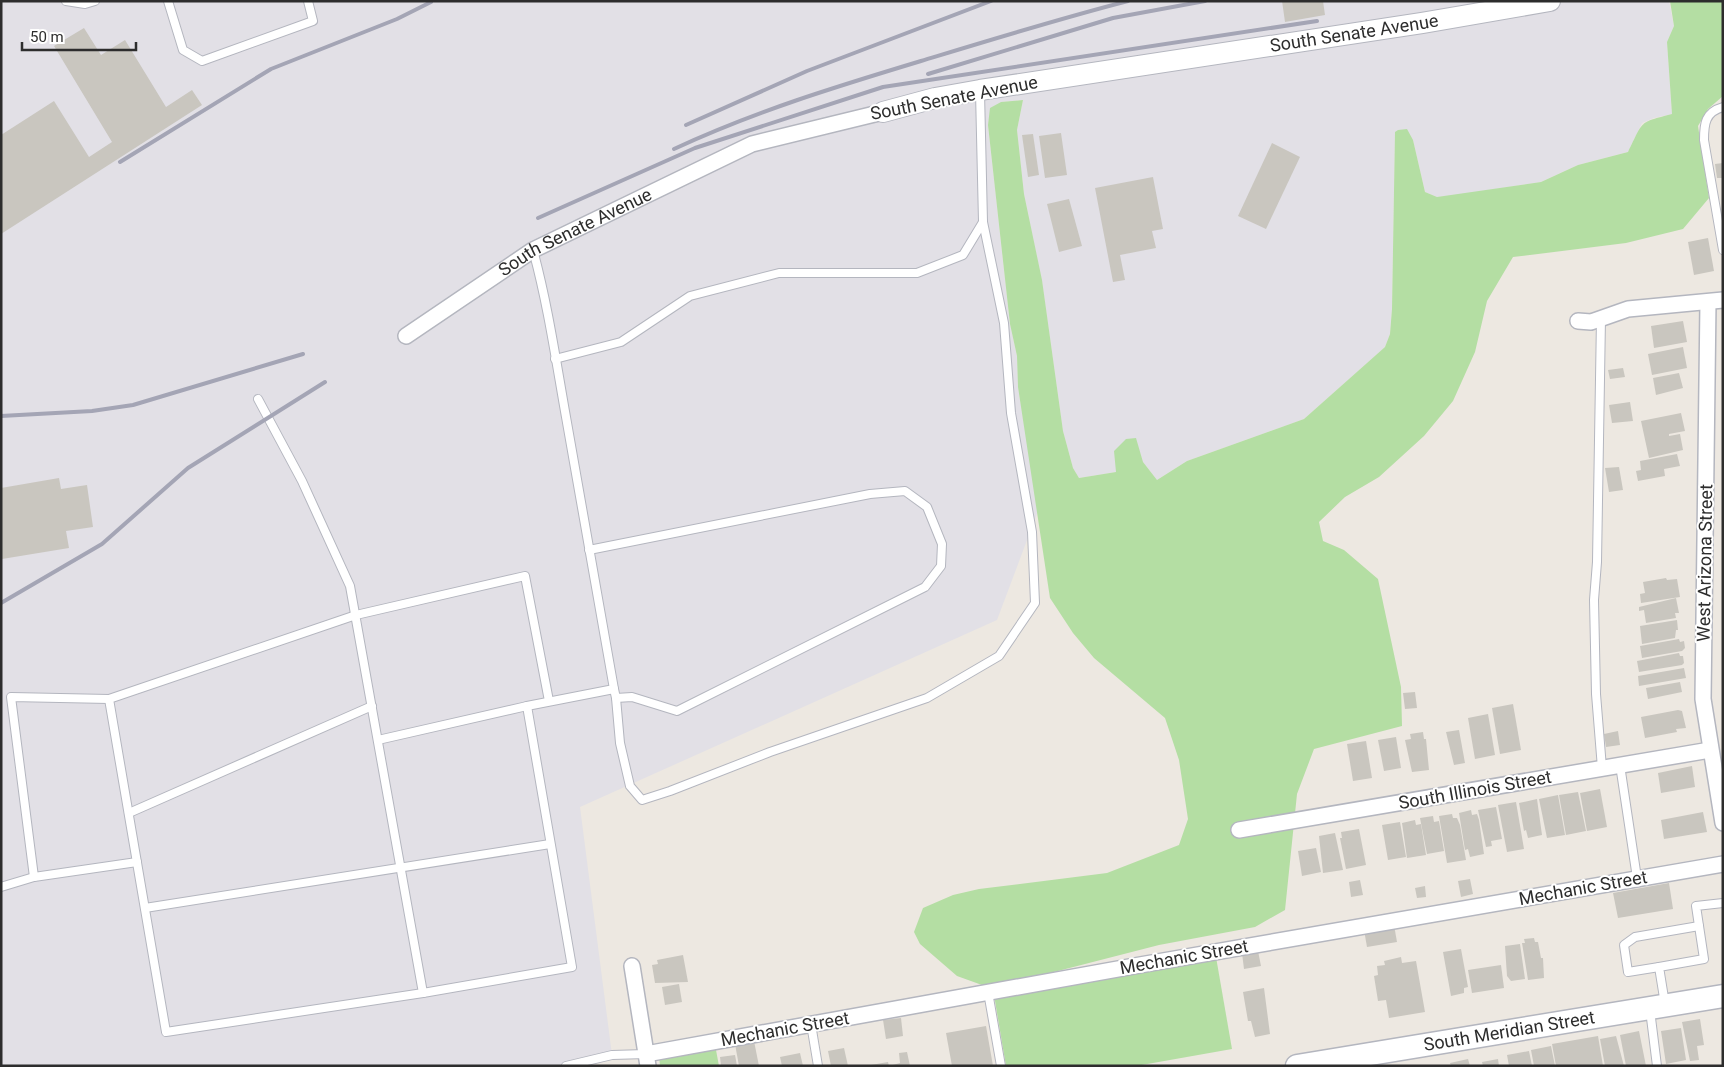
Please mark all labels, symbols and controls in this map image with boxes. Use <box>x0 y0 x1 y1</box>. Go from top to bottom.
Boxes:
street label: South Senate Avenue <box>1268 9 1440 56</box>
scale bar <box>22 20 136 52</box>
text: 50 m <box>30 28 64 46</box>
street label: South Senate Avenue <box>869 71 1039 124</box>
street label: South Senate Avenue <box>494 183 655 280</box>
street label: West Arizona Street <box>1693 484 1716 642</box>
street label: South Illinois Street <box>1397 766 1553 813</box>
street label: Mechanic Street <box>1517 866 1649 909</box>
street label: Mechanic Street <box>1118 935 1250 978</box>
street label: South Meridian Street <box>1422 1006 1596 1055</box>
street label: Mechanic Street <box>719 1007 851 1050</box>

